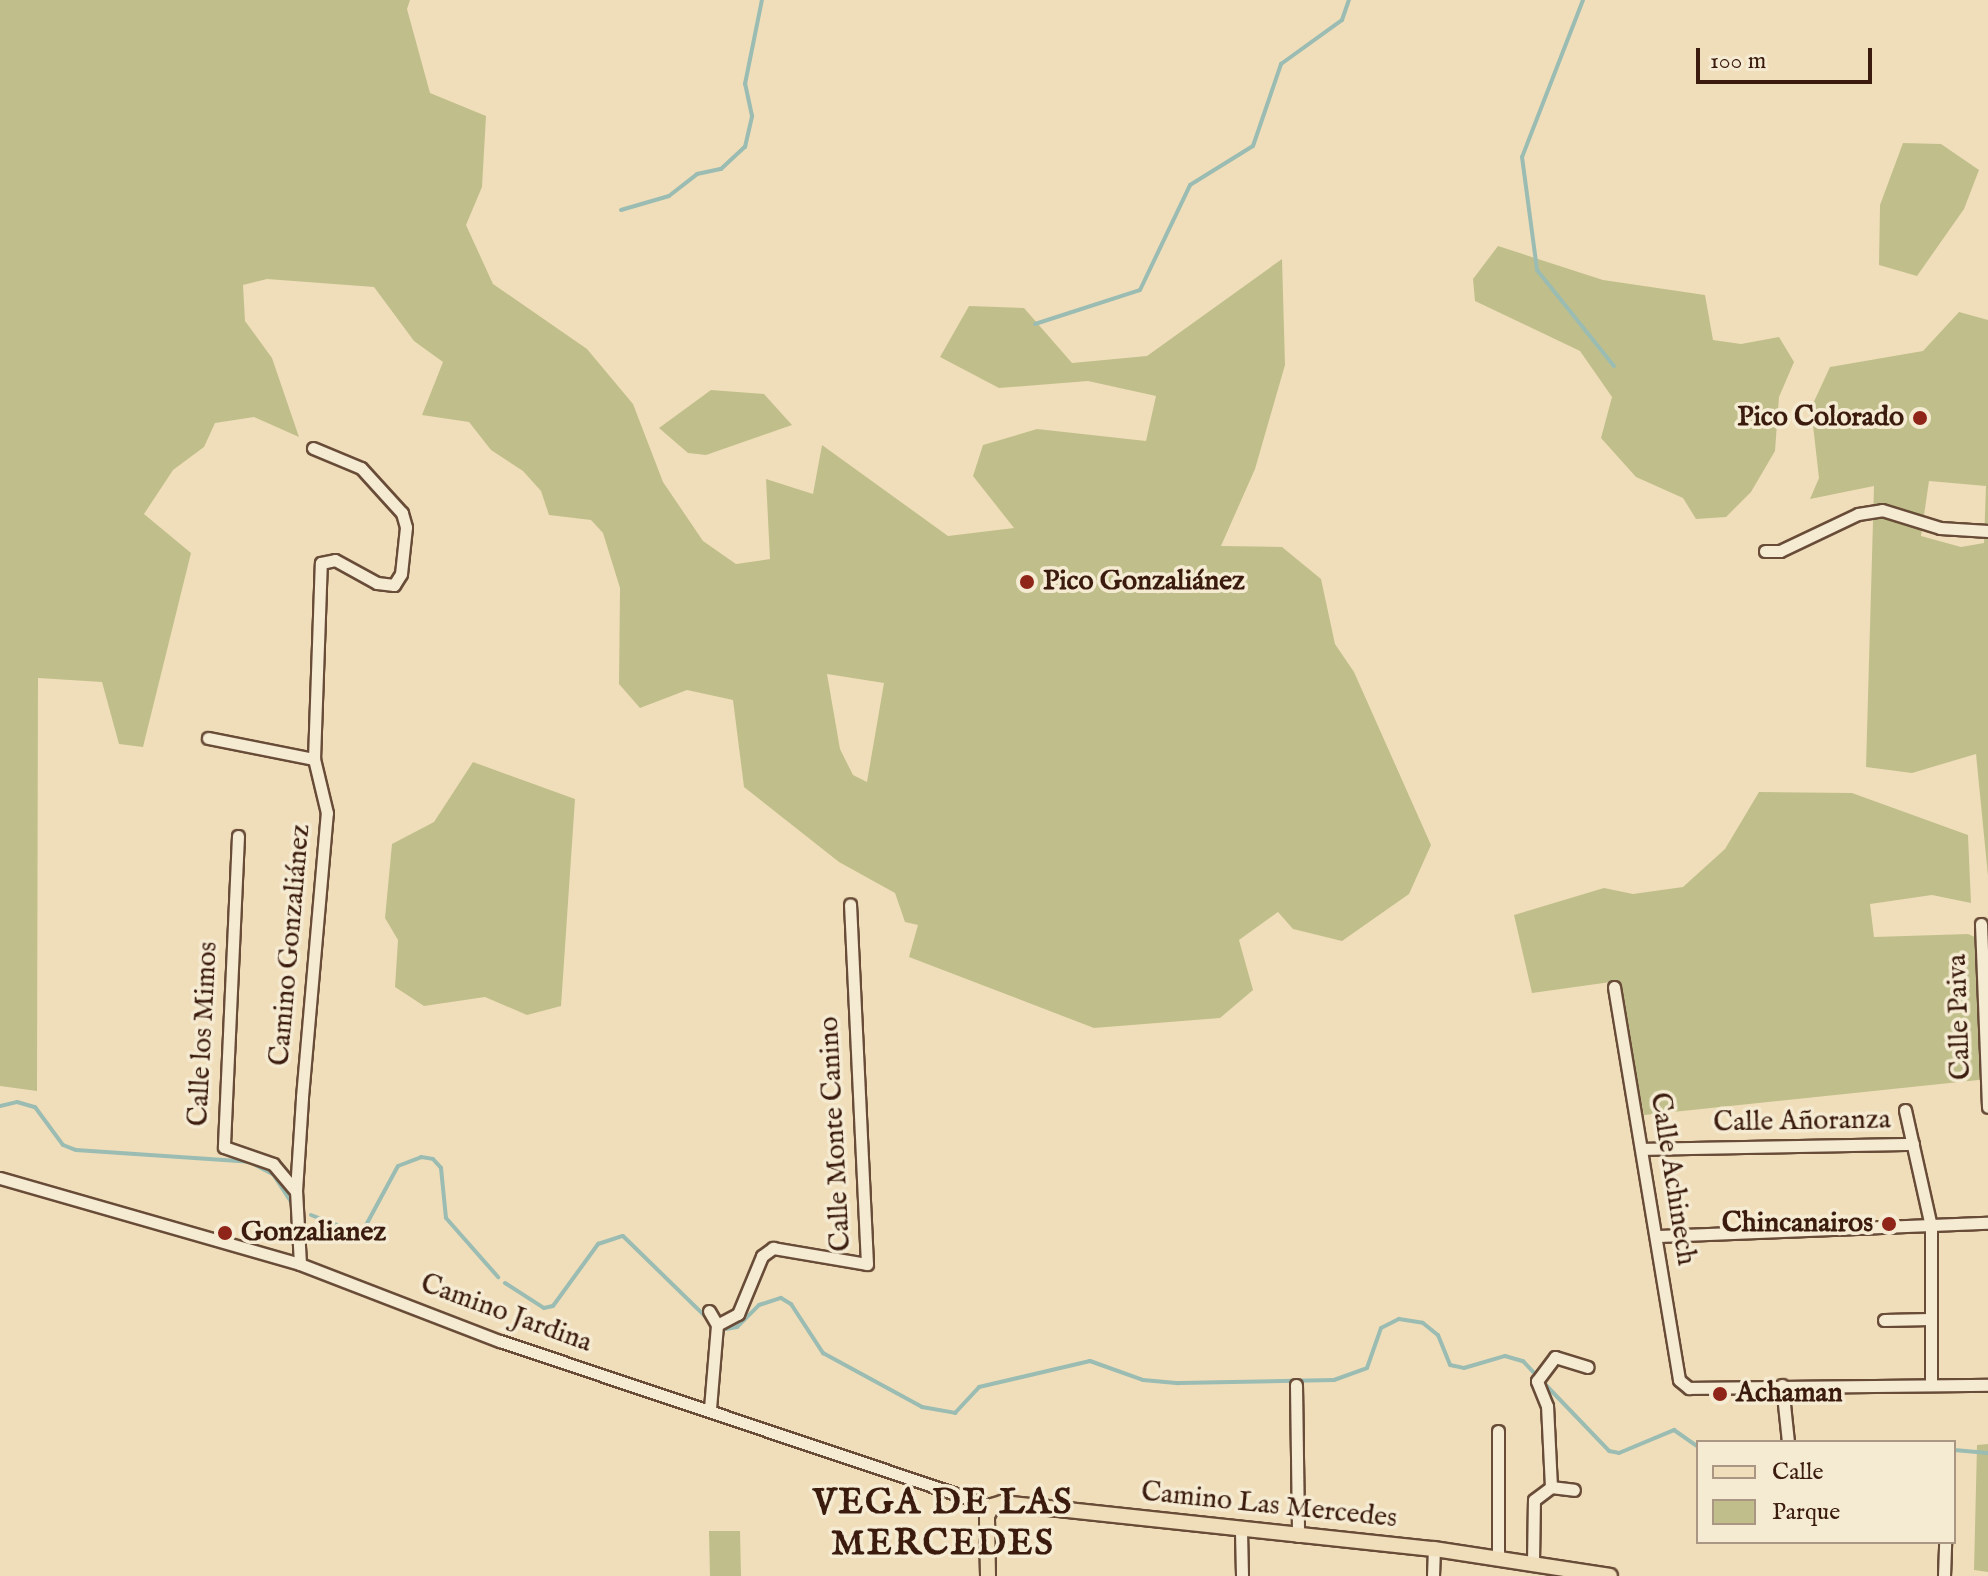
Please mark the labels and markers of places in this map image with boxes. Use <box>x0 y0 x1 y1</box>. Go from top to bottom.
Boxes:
place label: Pico Colorado <box>1737 401 1904 435</box>
marker: Pico Colorado <box>1911 409 1929 427</box>
place label: Pico Gonzaliánez <box>1043 565 1245 599</box>
marker: Pico Gonzaliánez <box>1018 573 1036 591</box>
place label: Chincanairos <box>1722 1207 1873 1241</box>
marker: Chincanairos <box>1880 1215 1898 1233</box>
place label: Gonzalianez <box>241 1216 386 1250</box>
marker: Gonzalianez <box>216 1224 234 1242</box>
place label: Achaman <box>1736 1377 1843 1411</box>
marker: Achaman <box>1711 1385 1729 1403</box>

